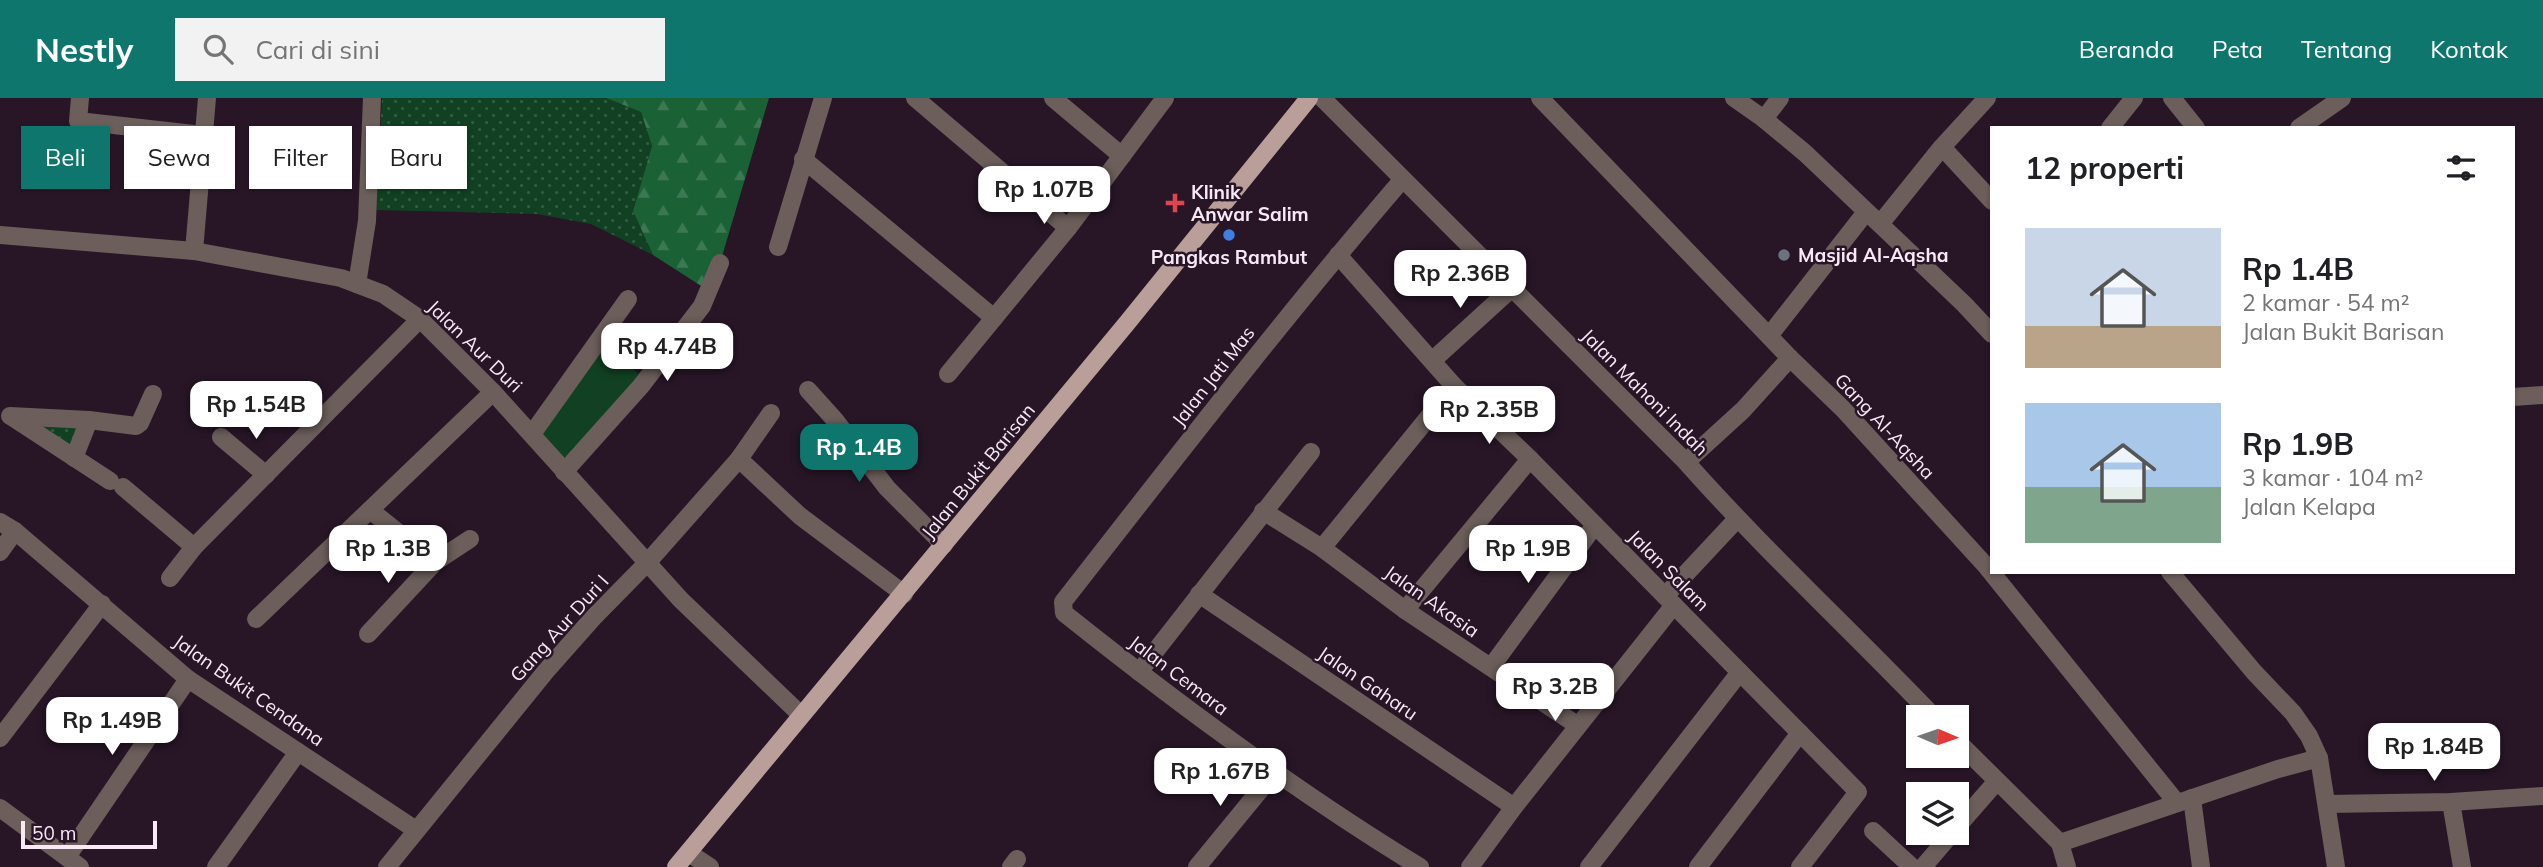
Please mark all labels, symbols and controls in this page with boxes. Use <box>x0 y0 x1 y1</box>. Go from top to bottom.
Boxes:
search box <box>175 18 665 81</box>
text: Nestly <box>35 29 133 70</box>
icon: search <box>199 30 237 68</box>
text: Cari di sini <box>255 33 380 66</box>
text: Beranda <box>2079 34 2174 64</box>
text: Peta <box>2212 34 2263 64</box>
text: Tentang <box>2301 34 2392 64</box>
text: Kontak <box>2430 34 2508 64</box>
chip: Beli <box>21 126 110 189</box>
chip: Sewa <box>124 126 235 189</box>
chip: Filter <box>249 126 352 189</box>
chip: Baru <box>366 126 467 189</box>
text: 12 properti <box>2025 149 2184 187</box>
icon: filters <box>2442 149 2480 187</box>
pin: Rp 1.07B <box>972 166 1116 226</box>
text: Rp 1.07B <box>994 174 1094 203</box>
place label: Klinik Anwar Salim <box>1191 180 1309 226</box>
marker: Klinik Anwar Salim <box>1165 193 1185 213</box>
marker: Pangkas Rambut <box>1221 227 1237 243</box>
place label: Masjid Al-Aqsha <box>1798 243 1949 267</box>
place label: Pangkas Rambut <box>1151 245 1307 269</box>
marker: Masjid Al-Aqsha <box>1776 247 1792 263</box>
pin: Rp 2.36B <box>1388 250 1532 310</box>
text: Rp 1.4B <box>2242 250 2354 288</box>
icon: home <box>2081 256 2165 340</box>
text: Rp 2.36B <box>1410 258 1510 287</box>
text: 2 kamar · 54 m² <box>2242 288 2410 317</box>
street label: Jalan Aur Duri <box>422 295 528 397</box>
text: Jalan Bukit Barisan <box>2242 317 2444 346</box>
street label: Jalan Jati Mas <box>1166 321 1260 431</box>
street label: Jalan Mahoni Indah <box>1576 323 1714 461</box>
pin: Rp 4.74B <box>595 324 739 383</box>
text: Rp 4.74B <box>617 331 717 360</box>
street label: Gang Al-Aqsha <box>1830 368 1940 484</box>
pin: Rp 1.54B <box>184 382 328 441</box>
pin: Rp 2.35B <box>1417 386 1561 446</box>
text: Rp 1.54B <box>206 389 306 418</box>
text: Rp 2.35B <box>1439 394 1539 423</box>
street label: Jalan Bukit Barisan <box>916 398 1040 544</box>
pin: Rp 1.4B <box>794 424 924 484</box>
text: Rp 1.9B <box>2242 425 2354 463</box>
icon: home <box>2081 431 2165 515</box>
text: Rp 1.4B <box>816 432 902 461</box>
text: 3 kamar · 104 m² <box>2242 463 2423 492</box>
text: Jalan Kelapa <box>2242 492 2376 521</box>
street label: Jalan Salam <box>1623 524 1715 616</box>
pin: Rp 1.3B <box>323 526 453 585</box>
pin: Rp 1.9B <box>1463 526 1593 585</box>
text: Rp 1.3B <box>345 533 431 562</box>
text: Rp 1.9B <box>1485 533 1571 562</box>
street label: Jalan Akasia <box>1380 560 1484 642</box>
street label: Gang Aur Duri I <box>505 569 613 687</box>
street label: Jalan Bukit Cendana <box>169 629 329 751</box>
street label: Jalan Cemara <box>1124 630 1234 720</box>
street label: Jalan Gaharu <box>1313 641 1423 725</box>
pin: Rp 3.2B <box>1490 664 1620 723</box>
text: Rp 3.2B <box>1512 671 1598 700</box>
pin: Rp 1.49B <box>40 698 184 757</box>
text: Rp 1.49B <box>62 705 162 734</box>
north arrow <box>1906 705 1969 768</box>
map controls <box>1906 705 1969 845</box>
pin: Rp 1.84B <box>2362 724 2506 783</box>
text: Rp 1.84B <box>2384 731 2484 760</box>
pin: Rp 1.67B <box>1148 748 1292 808</box>
text: Rp 1.67B <box>1170 756 1270 785</box>
button: layers <box>1906 782 1969 845</box>
scale bar <box>21 818 158 850</box>
text: 50 m <box>32 821 76 845</box>

